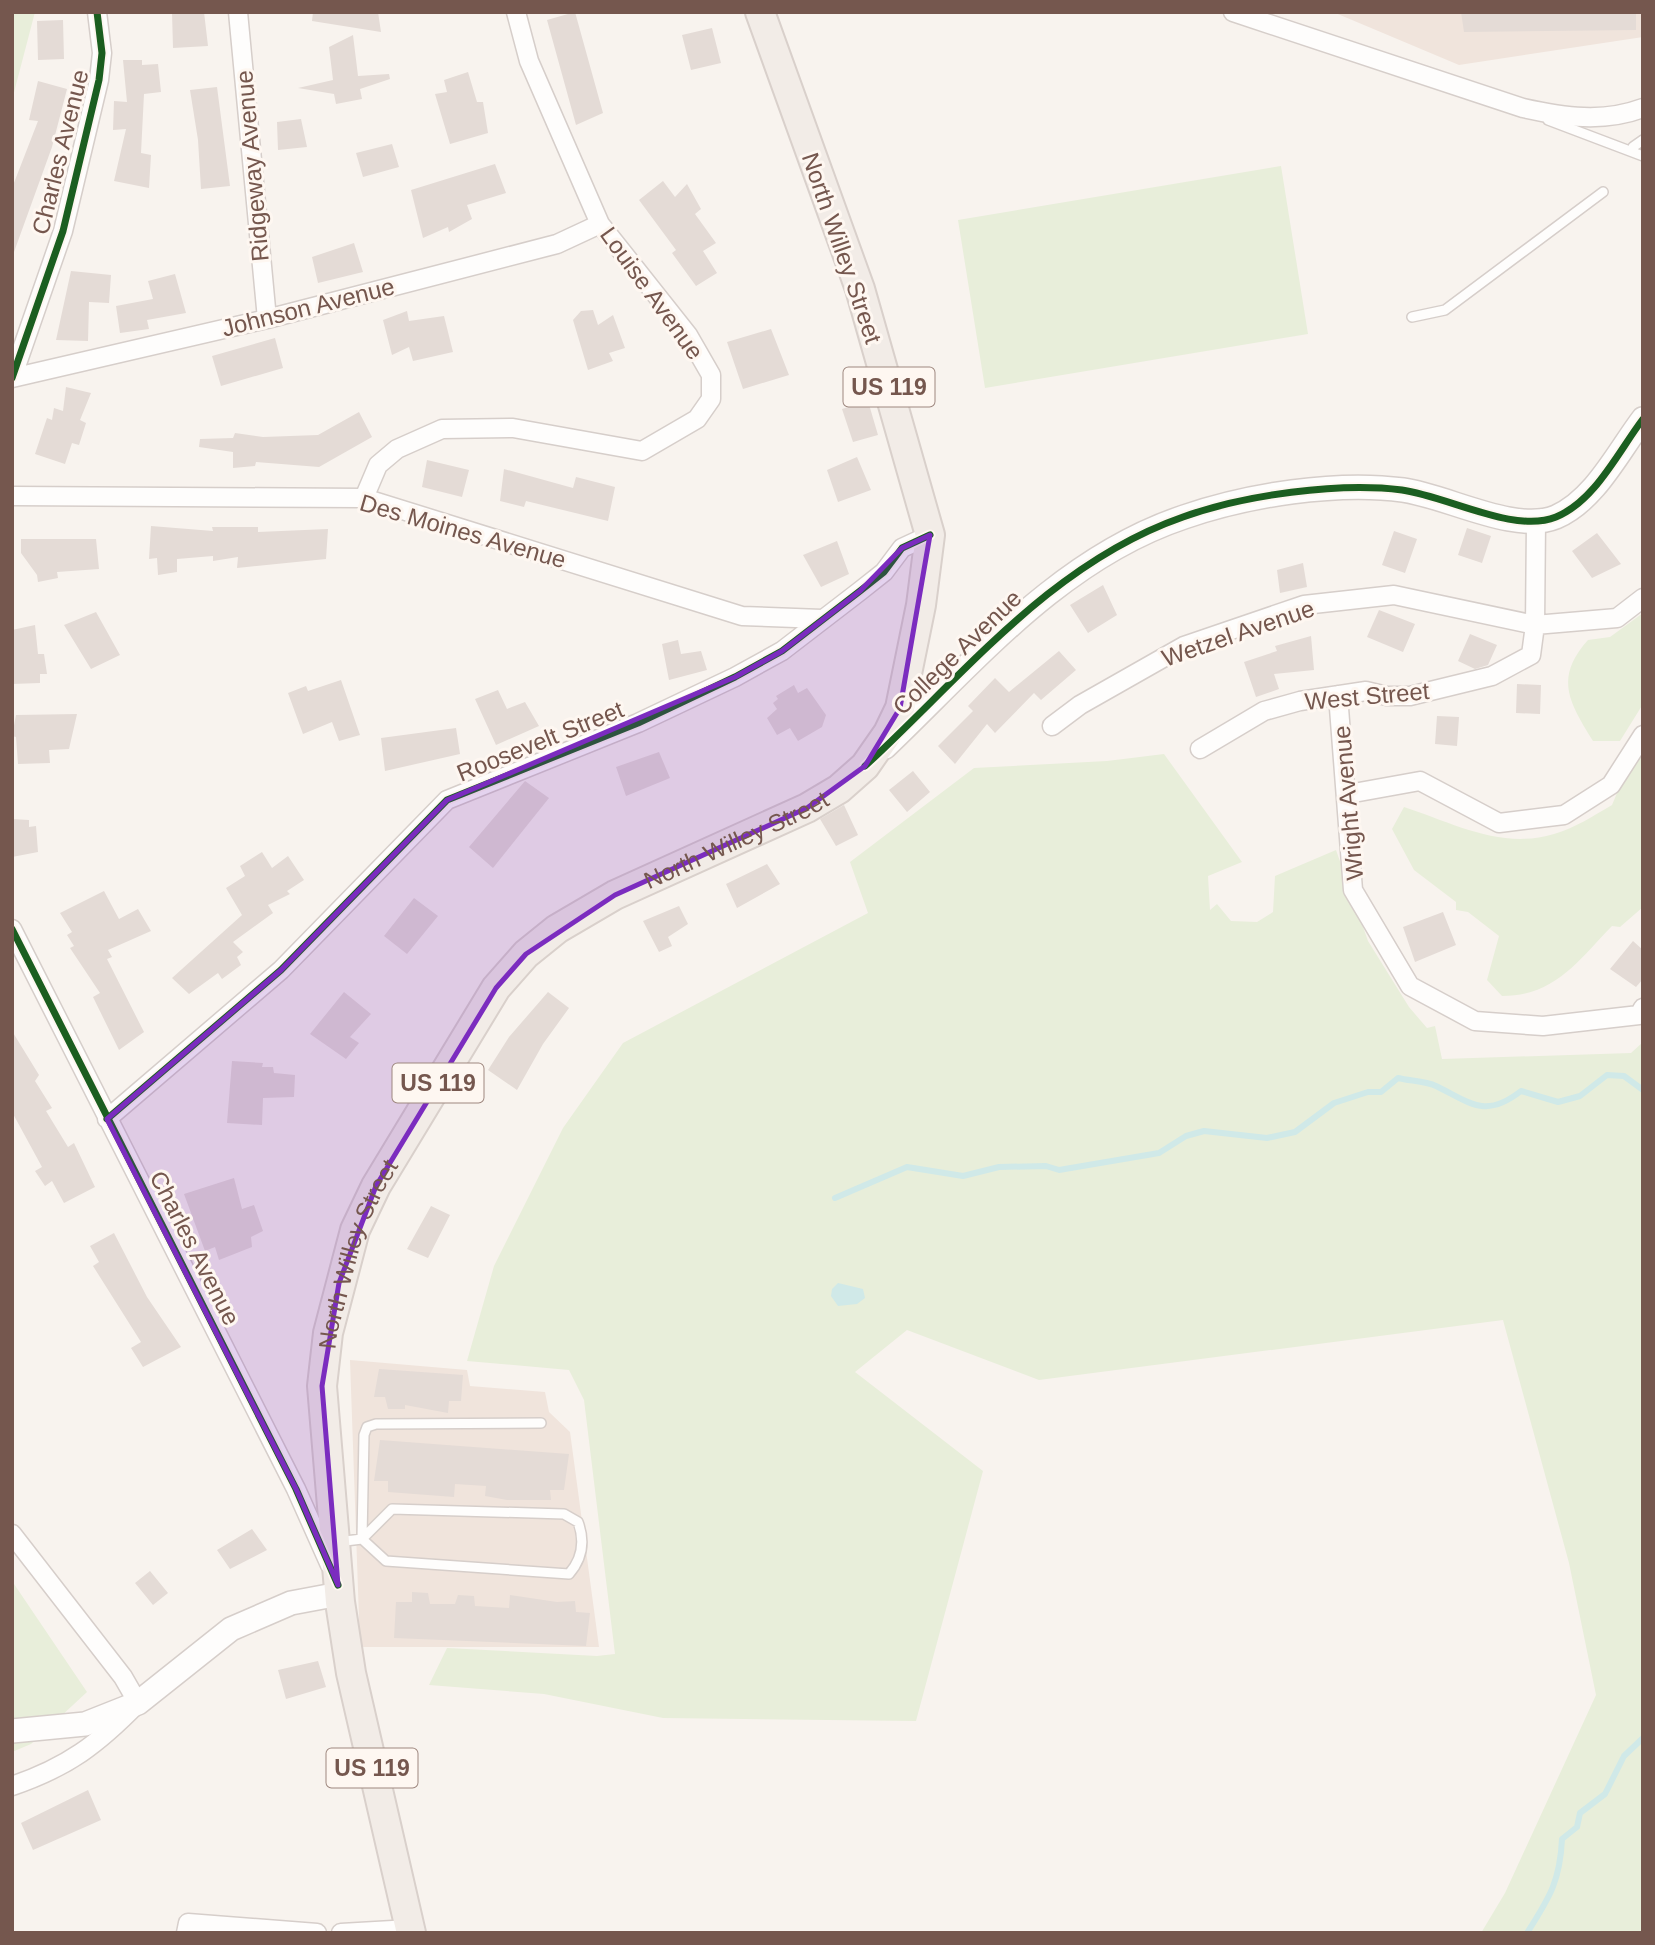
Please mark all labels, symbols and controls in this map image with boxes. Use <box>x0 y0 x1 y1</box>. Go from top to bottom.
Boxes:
street label: Charles Avenue <box>26 67 94 237</box>
street label: Ridgeway Avenue <box>230 69 274 263</box>
street label: North Willey Street <box>797 149 887 347</box>
street label: Louise Avenue <box>595 222 709 364</box>
street label: Johnson Avenue <box>219 272 397 342</box>
road number: US 119 <box>844 368 934 406</box>
street label: Des Moines Avenue <box>357 489 569 573</box>
street label: College Avenue <box>887 584 1027 720</box>
street label: Wetzel Avenue <box>1158 594 1318 672</box>
street label: West Street <box>1304 677 1431 715</box>
street label: Roosevelt Street <box>453 695 628 787</box>
street label: Wright Avenue <box>1328 725 1368 881</box>
street label: North Willey Street <box>639 785 833 894</box>
road number: US 119 <box>392 1064 484 1102</box>
street label: North Willey Street <box>313 1154 403 1350</box>
street label: Charles Avenue <box>145 1167 245 1329</box>
road number: US 119 <box>326 1749 418 1788</box>

